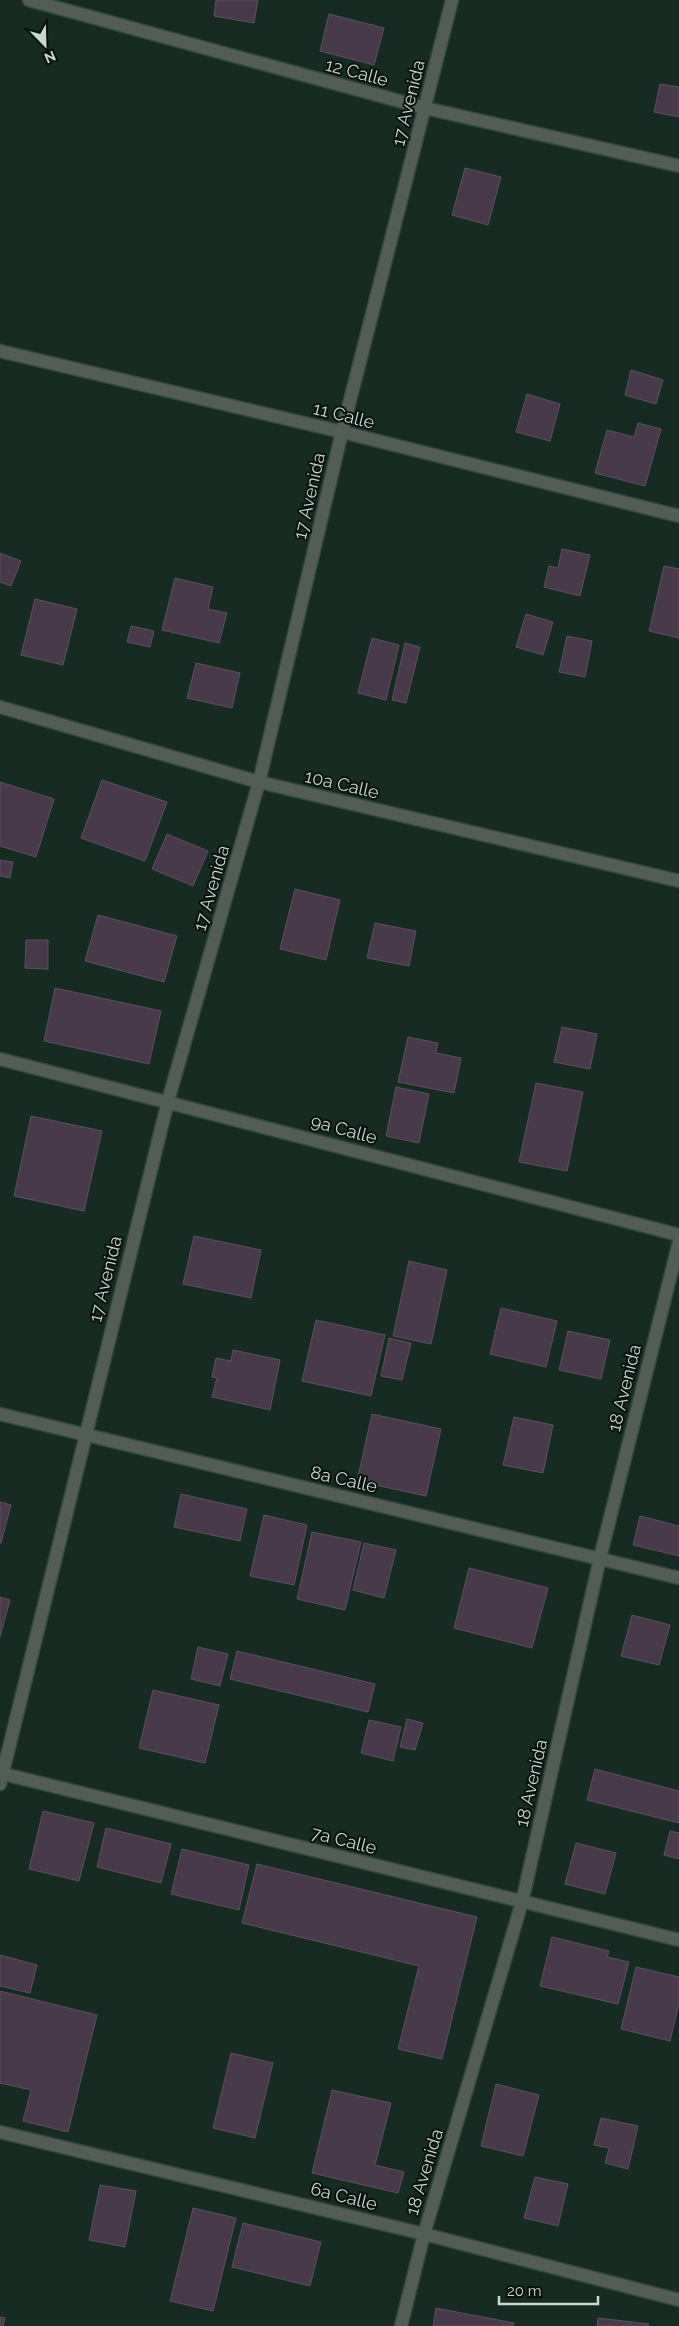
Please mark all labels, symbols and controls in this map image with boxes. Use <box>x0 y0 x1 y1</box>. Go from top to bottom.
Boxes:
north arrow <box>20 20 70 70</box>
text: N <box>42 48 58 66</box>
street label: 12 Calle <box>323 54 391 91</box>
street label: 17 Avenida <box>387 58 429 148</box>
street label: 11 Calle <box>311 397 377 433</box>
street label: 17 Avenida <box>289 451 329 541</box>
street label: 10a Calle <box>303 765 382 803</box>
street label: 17 Avenida <box>189 843 233 933</box>
street label: 9a Calle <box>309 1110 380 1148</box>
street label: 17 Avenida <box>84 1234 126 1324</box>
street label: 18 Avenida <box>603 1342 645 1434</box>
street label: 8a Calle <box>309 1461 380 1497</box>
street label: 18 Avenida <box>511 1737 551 1829</box>
street label: 7a Calle <box>309 1822 379 1858</box>
street label: 18 Avenida <box>401 2126 447 2218</box>
street label: 6a Calle <box>309 2178 380 2214</box>
scale bar <box>499 2274 598 2306</box>
text: 20 m <box>507 2282 542 2300</box>

